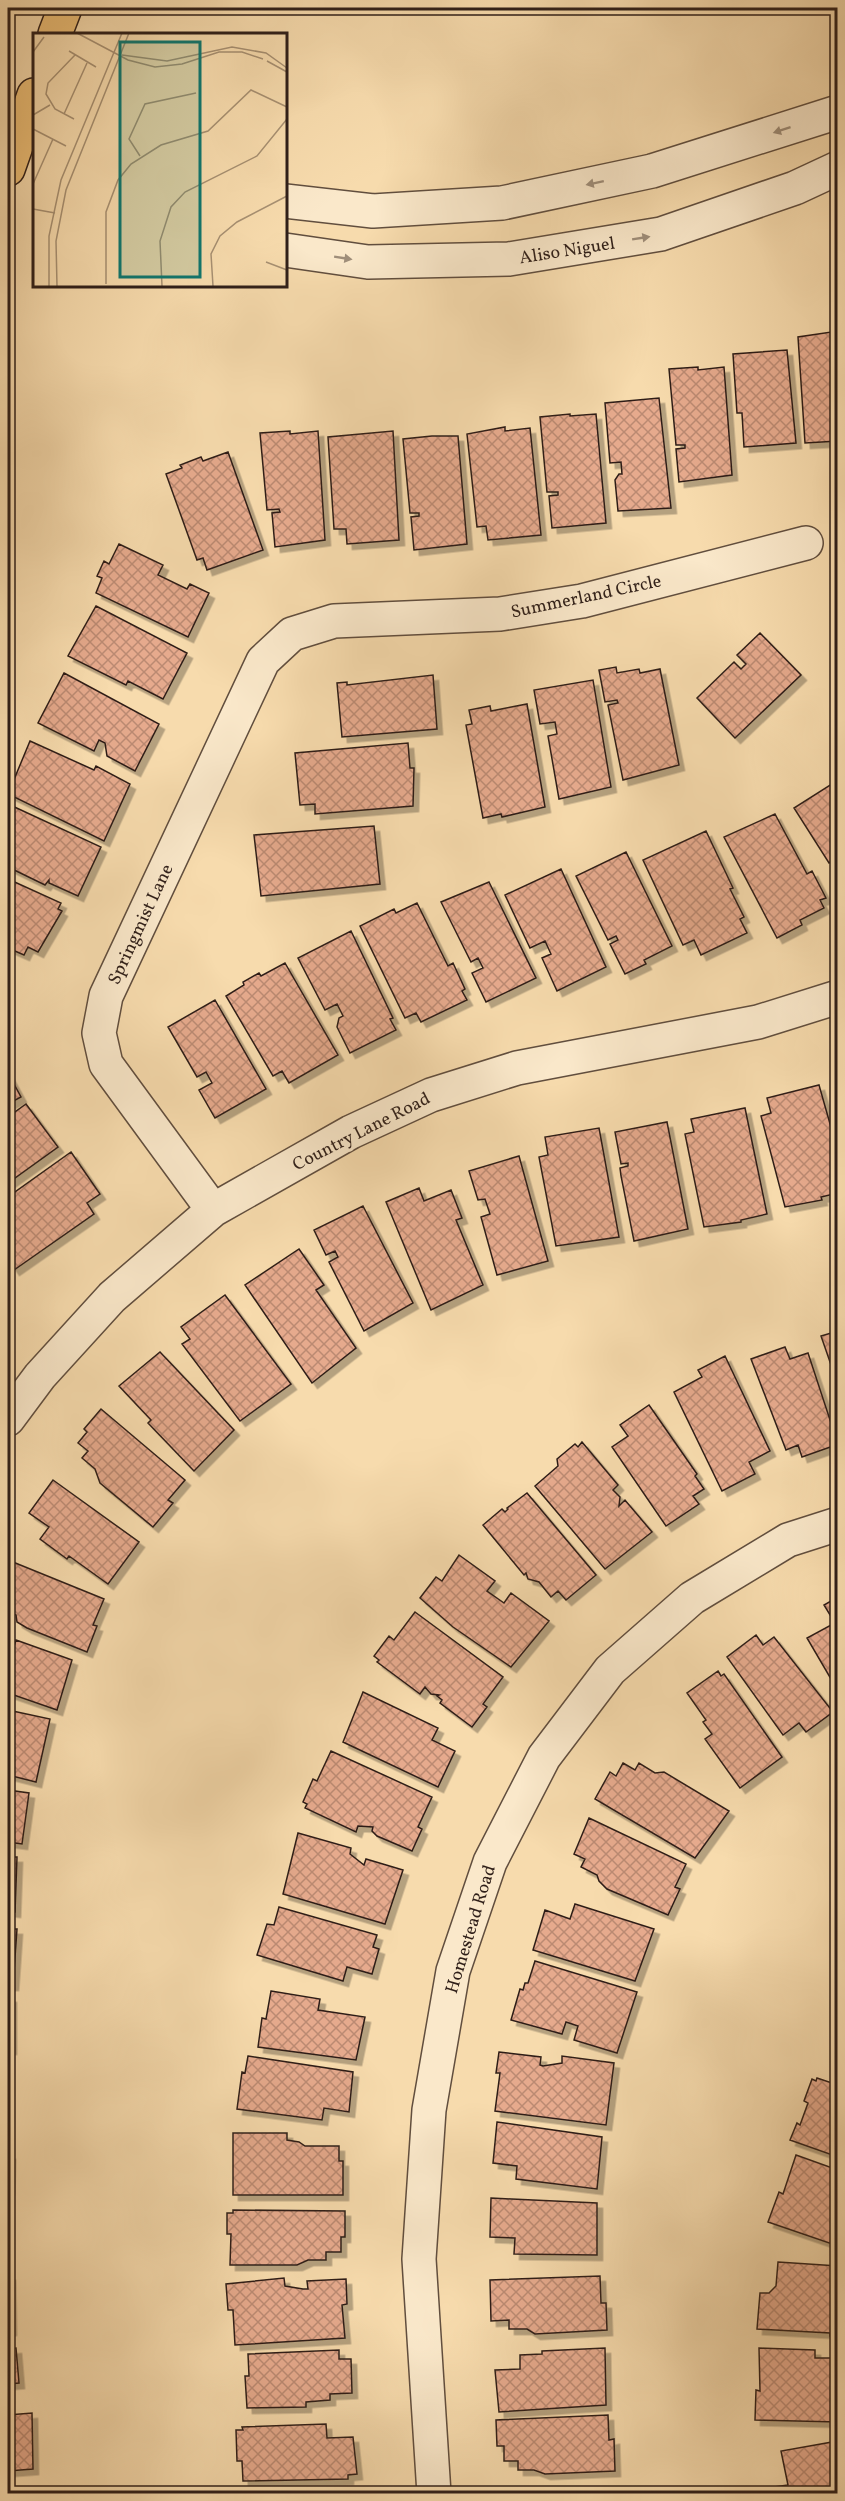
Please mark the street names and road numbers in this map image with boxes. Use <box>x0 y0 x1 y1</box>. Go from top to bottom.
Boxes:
street label: Aliso Niguel <box>518 232 617 271</box>
street label: Summerland Circle <box>509 569 664 626</box>
street label: Springmist Lane <box>102 860 180 989</box>
street label: Country Lane Road <box>289 1087 435 1178</box>
street label: Homestead Road <box>440 1862 503 1997</box>

